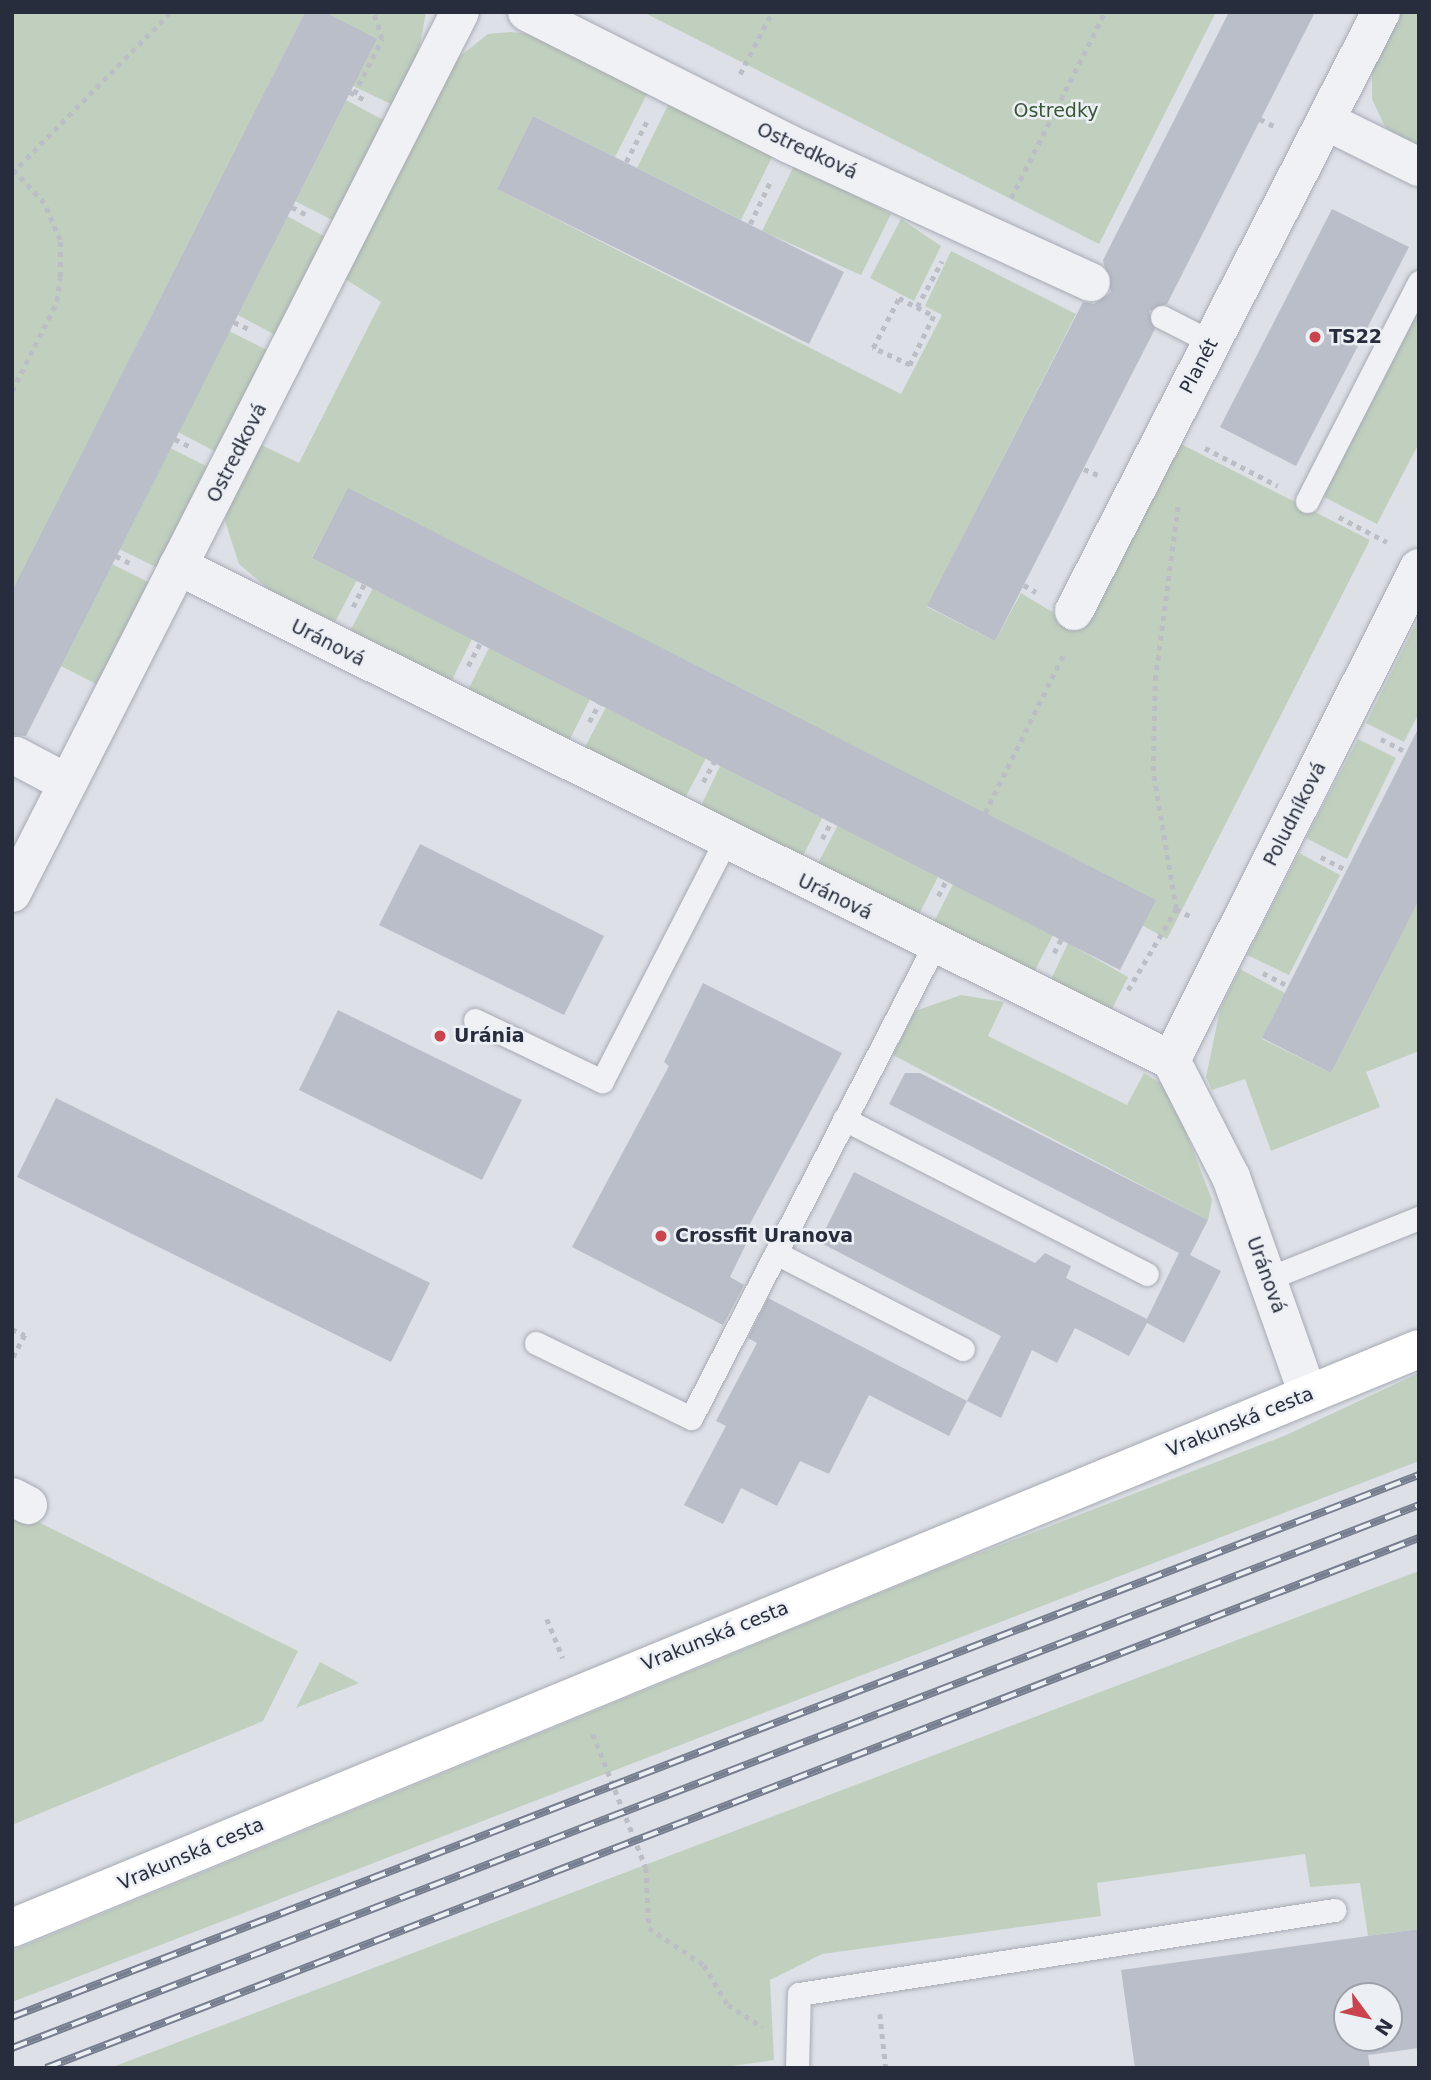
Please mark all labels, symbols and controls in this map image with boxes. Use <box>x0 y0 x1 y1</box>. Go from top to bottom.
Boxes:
park label: Ostredky <box>1013 100 1099 122</box>
street label: Ostredková <box>753 118 861 184</box>
place label: TS22 <box>1329 326 1382 348</box>
marker: TS22 <box>1307 329 1323 345</box>
street label: Planét <box>1175 334 1223 398</box>
street label: Ostredková <box>202 400 272 506</box>
street label: Uránová <box>287 615 369 671</box>
street label: Poludníková <box>1259 758 1331 870</box>
street label: Uránová <box>794 869 876 925</box>
place label: Uránia <box>454 1025 524 1047</box>
marker: Uránia <box>432 1028 448 1044</box>
place label: Crossfit Uranova <box>675 1225 853 1247</box>
marker: Crossfit Uranova <box>653 1228 669 1244</box>
street label: Uránová <box>1242 1234 1290 1316</box>
street label: Vrakunská cesta <box>1163 1382 1317 1462</box>
street label: Vrakunská cesta <box>638 1596 792 1676</box>
street label: Vrakunská cesta <box>115 1813 267 1895</box>
north arrow <box>1333 1982 1403 2052</box>
text: N <box>1370 2015 1397 2040</box>

